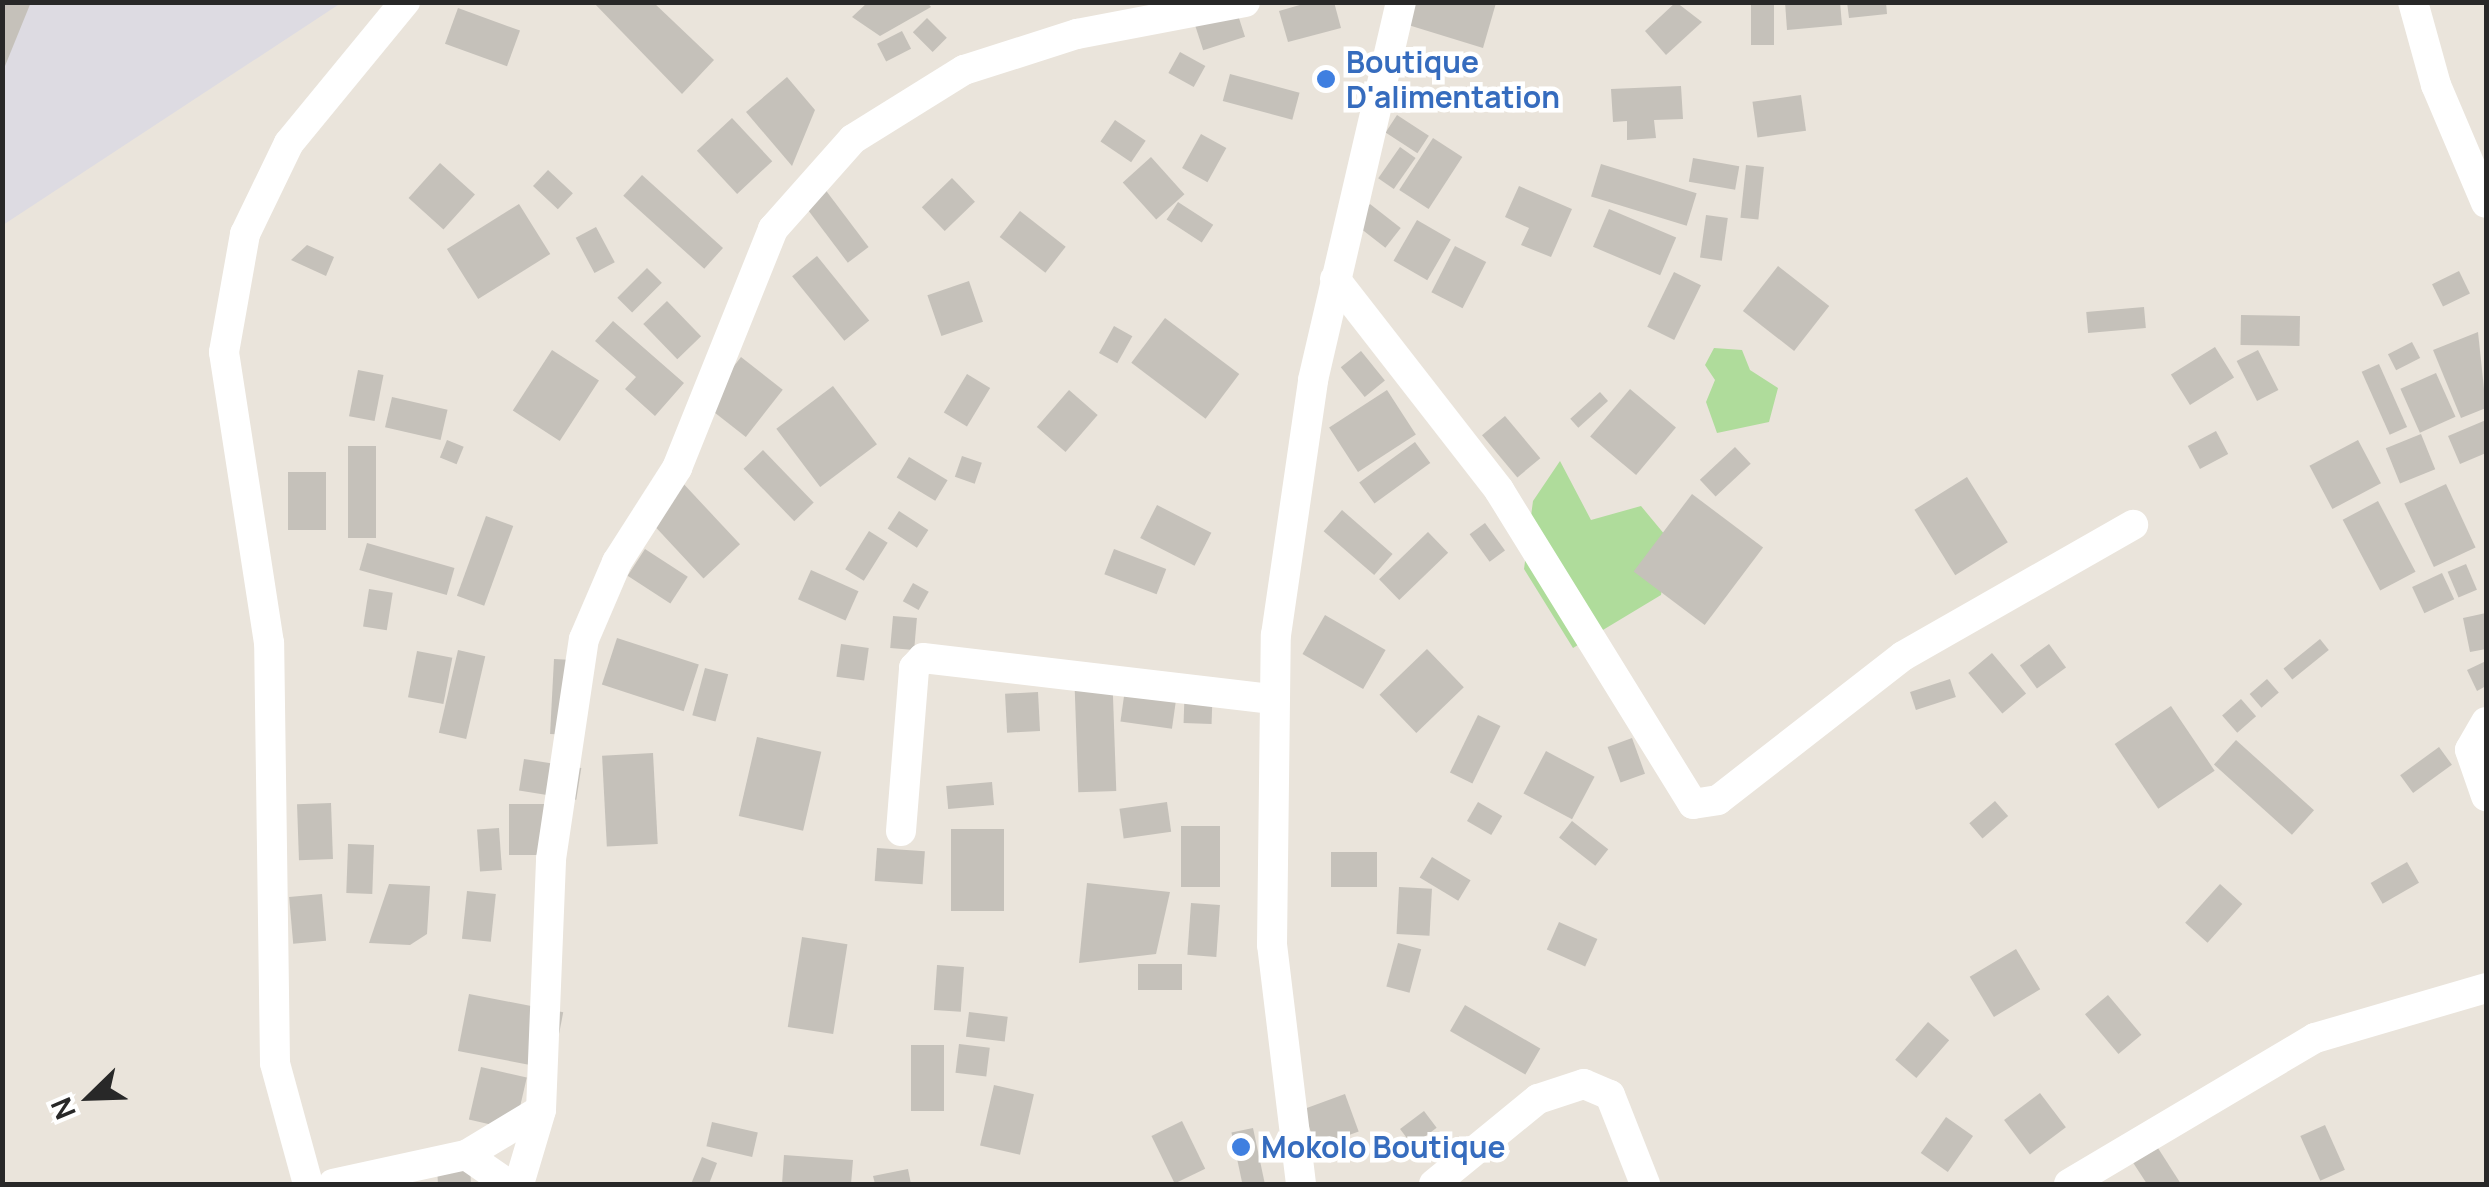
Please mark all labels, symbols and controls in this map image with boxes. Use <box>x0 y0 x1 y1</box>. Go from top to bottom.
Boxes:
place label: Boutique D'alimentation <box>1346 44 1560 114</box>
marker: Boutique D'alimentation <box>1315 68 1337 90</box>
north arrow <box>40 1047 140 1147</box>
text: N <box>41 1092 84 1125</box>
place label: Mokolo Boutique <box>1261 1129 1505 1165</box>
marker: Mokolo Boutique <box>1230 1136 1252 1158</box>

